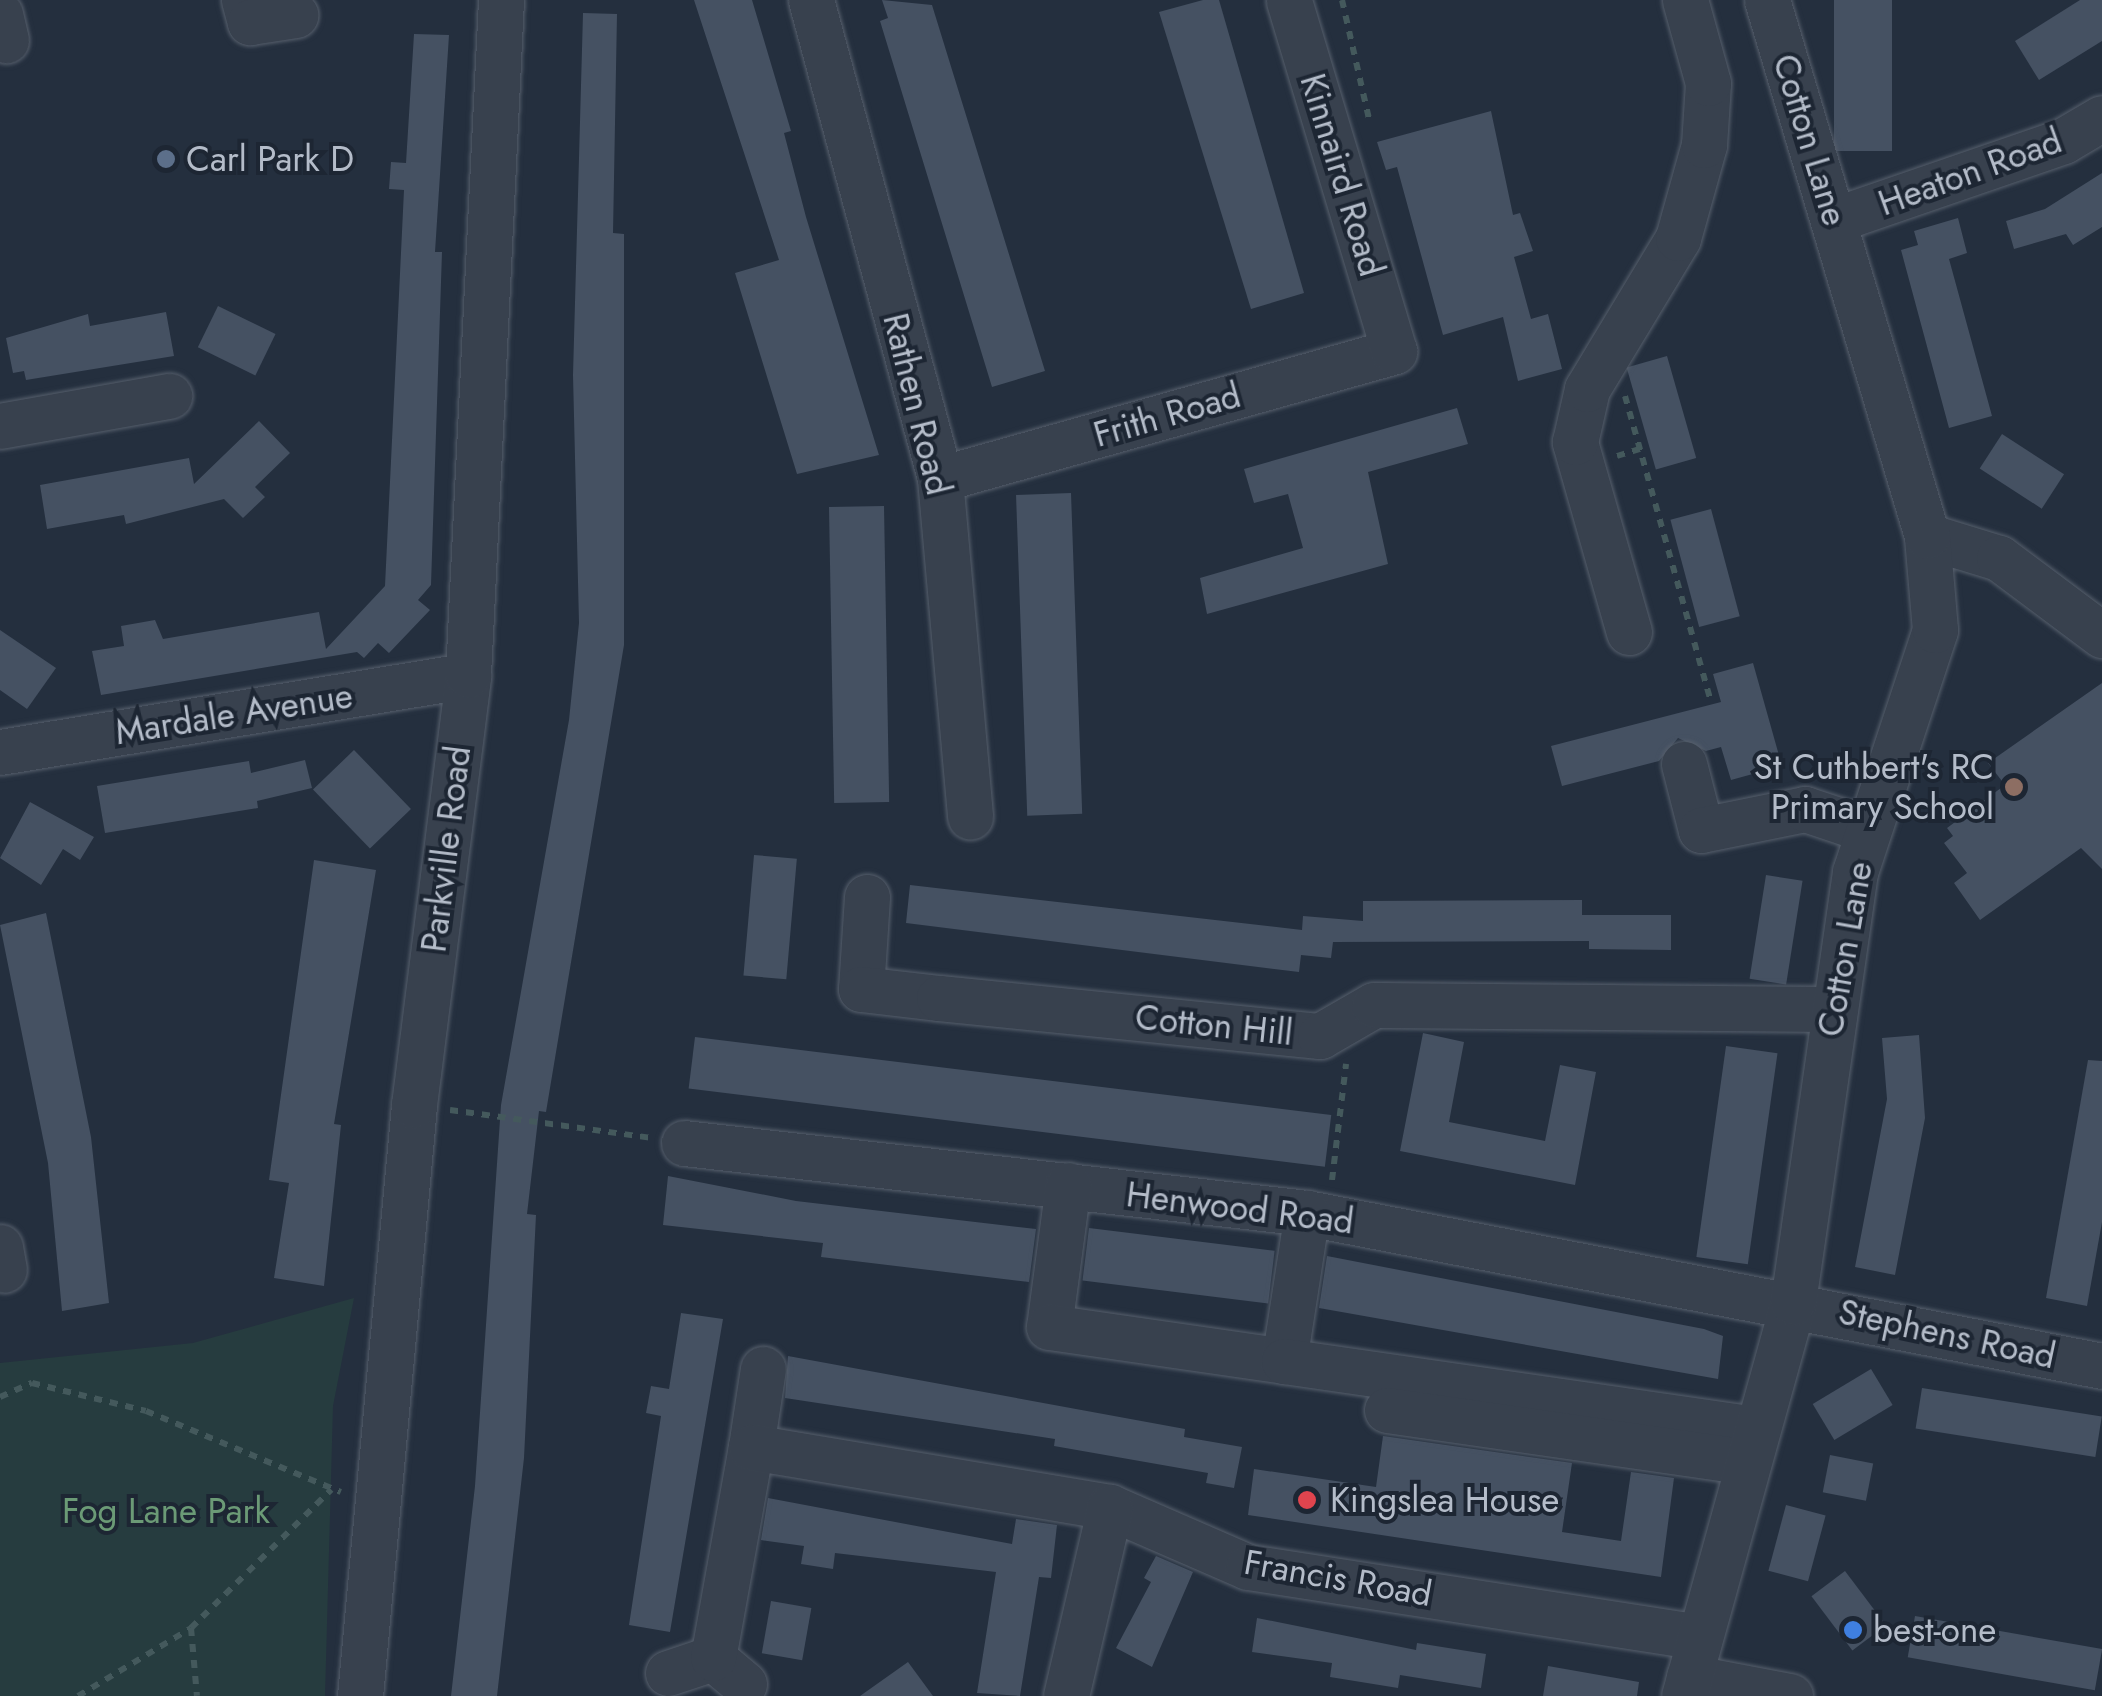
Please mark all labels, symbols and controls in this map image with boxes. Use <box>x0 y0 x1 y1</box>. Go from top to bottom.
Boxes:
street label: Cotton Lane <box>1764 49 1856 231</box>
street label: Kinnaird Road <box>1291 69 1393 281</box>
street label: Heaton Road <box>1873 119 2067 225</box>
place label: Carl Park D <box>186 138 354 180</box>
marker: Carl Park D <box>155 148 177 170</box>
street label: Rathen Road <box>874 309 960 499</box>
street label: Frith Road <box>1089 374 1245 456</box>
street label: Mardale Avenue <box>112 675 356 753</box>
street label: Parkville Road <box>413 743 479 955</box>
place label: St Cuthbert's RC Primary School <box>1754 746 1994 828</box>
marker: St Cuthbert's RC Primary School <box>2003 776 2025 798</box>
street label: Cotton Lane <box>1809 858 1881 1040</box>
street label: Cotton Hill <box>1133 996 1295 1054</box>
street label: Henwood Road <box>1124 1173 1356 1243</box>
street label: Stephens Road <box>1835 1291 2059 1377</box>
place label: Kingslea House <box>1330 1479 1559 1521</box>
marker: Kingslea House <box>1294 1487 1320 1513</box>
park label: Fog Lane Park <box>62 1490 270 1532</box>
street label: Francis Road <box>1241 1541 1435 1615</box>
place label: best-one <box>1873 1609 1996 1651</box>
marker: best-one <box>1842 1619 1864 1641</box>

